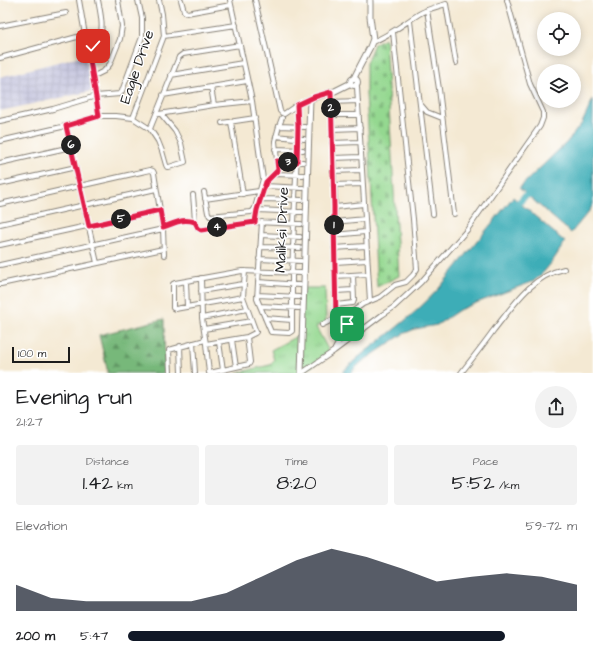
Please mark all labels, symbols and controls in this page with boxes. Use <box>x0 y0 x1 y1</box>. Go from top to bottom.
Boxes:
map controls <box>537 12 581 108</box>
button: locate <box>537 12 581 56</box>
street label: Eagle Drive <box>115 27 160 107</box>
pin <box>76 29 110 63</box>
icon: check <box>82 35 104 57</box>
button: layers <box>537 64 581 108</box>
pin: 2 <box>321 98 341 118</box>
text: 2 <box>328 100 334 115</box>
pin: 6 <box>61 135 81 155</box>
text: 6 <box>68 137 74 152</box>
pin: 3 <box>278 152 298 172</box>
text: 3 <box>285 154 291 169</box>
street label: Maliksi Drive <box>270 187 294 273</box>
pin: 5 <box>111 209 131 229</box>
text: 5 <box>117 211 125 226</box>
pin: 1 <box>324 215 344 235</box>
pin: 4 <box>207 217 227 237</box>
text: 1 <box>333 217 335 232</box>
text: 4 <box>213 219 221 234</box>
pin <box>330 307 364 341</box>
icon: arrive <box>336 313 358 335</box>
scale bar <box>12 345 70 364</box>
text: 100 m <box>18 346 46 361</box>
text: Evening run <box>16 382 132 413</box>
button: share <box>535 386 577 428</box>
text: 21:27 <box>16 413 43 431</box>
text: Distance <box>86 454 129 469</box>
text: Time <box>285 454 308 469</box>
text: Pace <box>473 454 498 469</box>
text: 1.42 <box>82 469 113 497</box>
text: 8:20 <box>276 469 317 497</box>
text: 5:52 <box>452 469 495 497</box>
text: km <box>113 478 133 493</box>
text: /km <box>495 478 519 493</box>
text: Elevation <box>16 517 67 535</box>
text: 59–72 m <box>526 517 577 535</box>
text: 200 m <box>16 627 55 645</box>
text: 5:47 <box>80 627 108 645</box>

